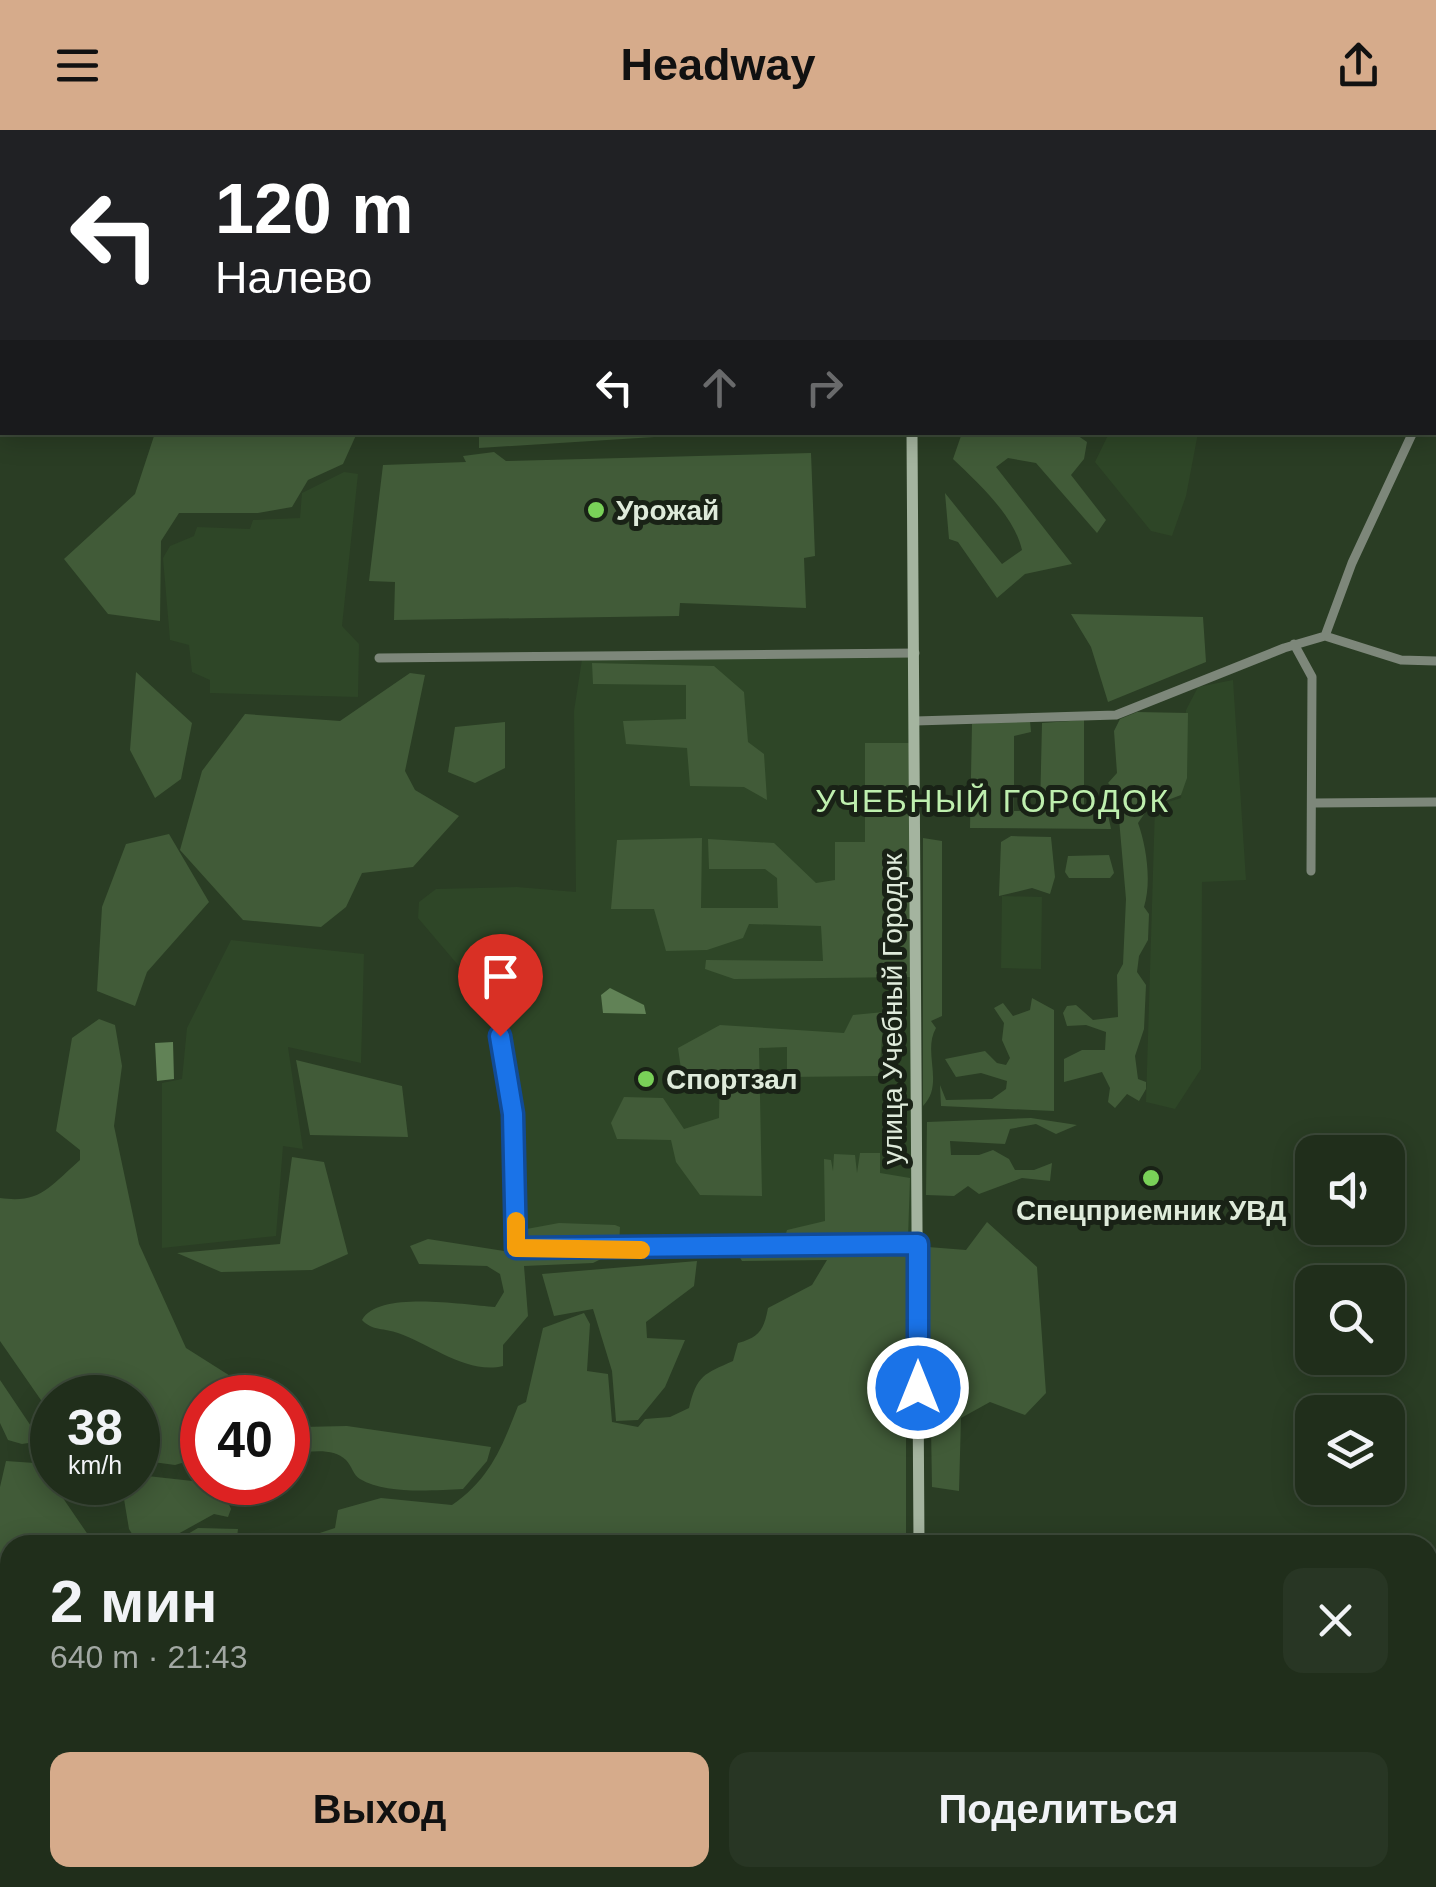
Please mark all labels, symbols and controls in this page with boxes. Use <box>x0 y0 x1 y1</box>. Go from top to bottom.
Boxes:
icon: menu <box>50 38 105 93</box>
icon: share <box>1331 38 1386 93</box>
text: Headway <box>620 39 816 90</box>
icon: left <box>50 170 180 300</box>
text: 120 m <box>215 170 413 248</box>
text: Налево <box>215 252 372 303</box>
icon: left <box>587 360 642 415</box>
icon: ahead <box>692 360 747 415</box>
icon: right <box>797 360 852 415</box>
place label: Урожай <box>616 495 719 526</box>
marker: Урожай <box>585 499 607 521</box>
district label: УЧЕБНЫЙ ГОРОДОК <box>815 783 1171 819</box>
street label: улица Учебный Городок <box>877 853 908 1164</box>
pin <box>458 934 543 1037</box>
icon: arrive <box>473 949 528 1004</box>
place label: Спортзал <box>666 1064 798 1095</box>
marker: Спортзал <box>635 1068 657 1090</box>
map controls <box>1295 1135 1405 1505</box>
button: sound <box>1295 1135 1405 1245</box>
marker: Спецприемник УВД <box>1140 1167 1162 1189</box>
place label: Спецприемник УВД <box>1016 1195 1286 1226</box>
button: search <box>1295 1265 1405 1375</box>
position arrow <box>866 1336 970 1440</box>
speed limit sign: 40 <box>180 1375 310 1505</box>
button: layers <box>1295 1395 1405 1505</box>
text: 38 <box>67 1400 123 1456</box>
text: km/h <box>68 1451 122 1479</box>
text: 2 мин <box>50 1568 218 1635</box>
button: close <box>1283 1568 1388 1673</box>
text: 640 m · 21:43 <box>50 1639 247 1675</box>
button: Выход <box>50 1752 709 1867</box>
button: Поделиться <box>729 1752 1388 1867</box>

